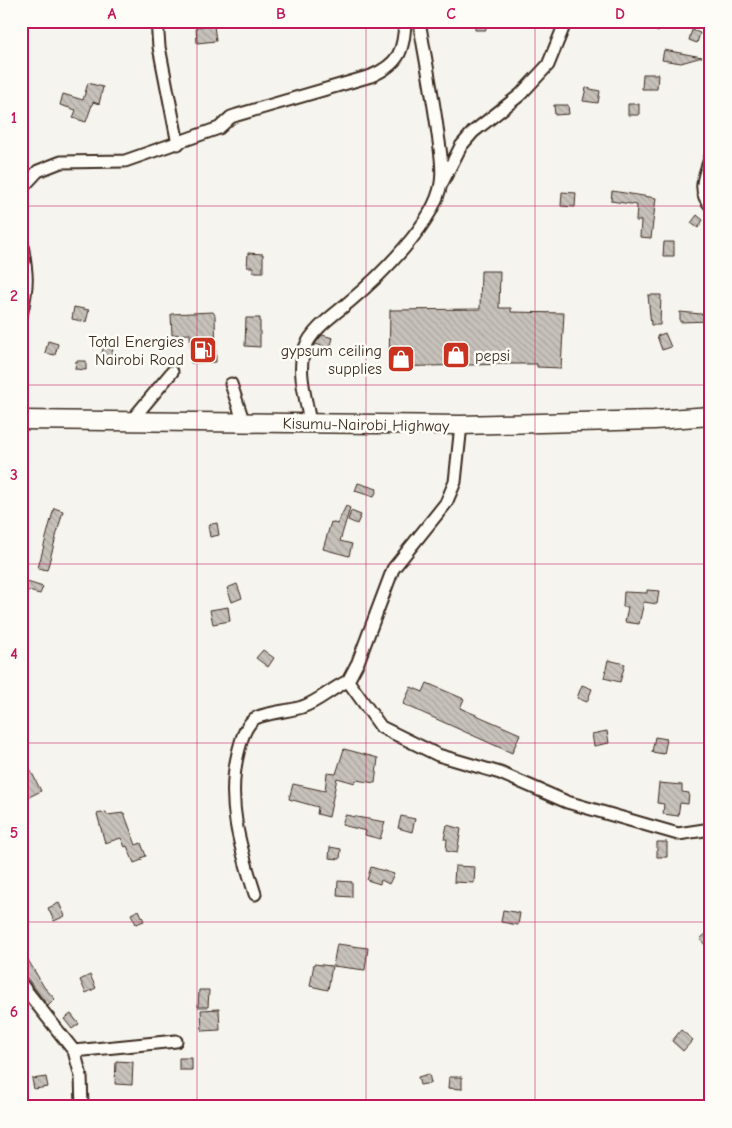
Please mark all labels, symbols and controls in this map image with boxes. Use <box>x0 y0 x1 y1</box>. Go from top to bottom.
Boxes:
text: A <box>108 5 117 23</box>
text: B <box>276 5 286 23</box>
text: C <box>446 5 456 23</box>
text: D <box>615 5 625 23</box>
text: 1 <box>11 109 17 127</box>
text: 2 <box>10 287 18 305</box>
place label: Total Energies Nairobi Road <box>88 333 184 369</box>
fuel station icon: Total Energies Nairobi Road <box>188 335 218 365</box>
shop icon: pepsi <box>441 340 471 370</box>
place label: gypsum ceiling supplies <box>281 342 382 378</box>
shop icon: gypsum ceiling supplies <box>386 344 416 374</box>
place label: pepsi <box>475 347 510 365</box>
street label: Kisumu-Nairobi Highway <box>282 415 450 435</box>
text: 3 <box>10 466 18 484</box>
text: 4 <box>10 645 18 663</box>
text: 5 <box>10 824 18 842</box>
text: 6 <box>10 1003 18 1021</box>

